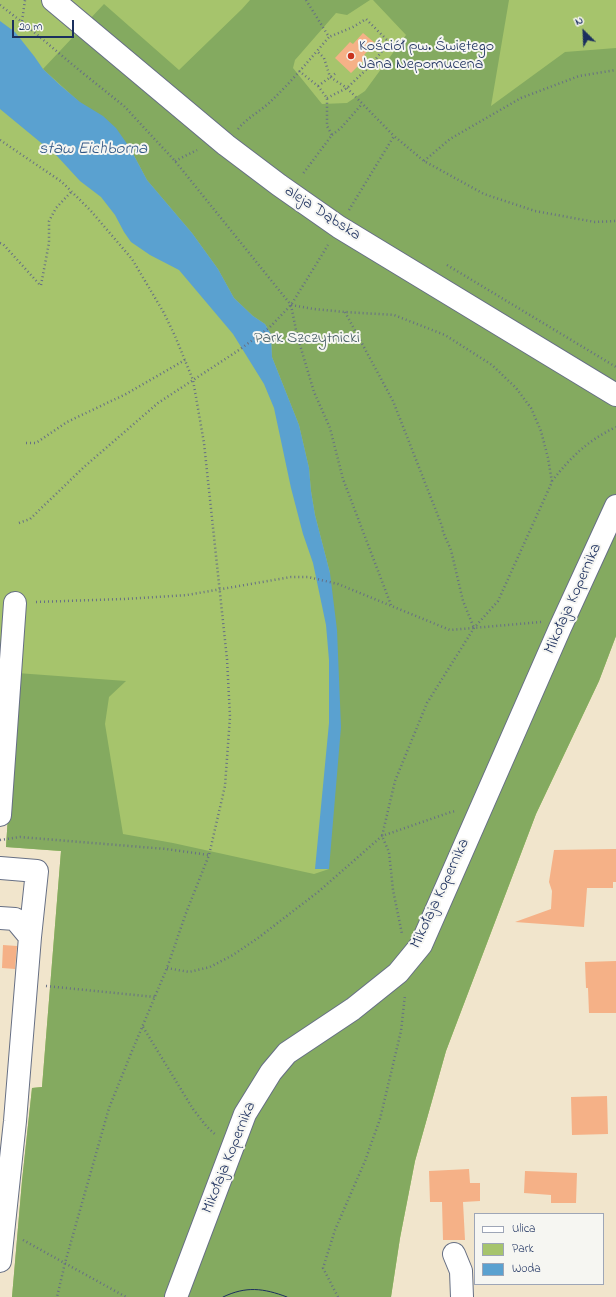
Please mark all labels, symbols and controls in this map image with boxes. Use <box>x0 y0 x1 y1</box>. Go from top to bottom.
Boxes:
scale bar <box>14 12 76 38</box>
north arrow <box>564 12 604 52</box>
text: N <box>572 12 586 30</box>
text: 20 m <box>19 18 42 36</box>
place label: Kościół pw. Świętego Jana Nepomucena <box>359 37 494 75</box>
marker: Kościół pw. Świętego Jana Nepomucena <box>346 51 356 61</box>
water label: staw Eichborna <box>39 140 147 160</box>
street label: aleja Dąbska <box>280 182 364 246</box>
park label: Park Szczytnicki <box>254 329 360 349</box>
street label: Mikołaja Kopernika <box>541 541 607 657</box>
street label: Mikołaja Kopernika <box>407 836 475 952</box>
street label: Mikołaja Kopernika <box>199 1099 261 1217</box>
legend <box>474 1213 604 1285</box>
text: Ulica <box>512 1220 536 1238</box>
text: Park <box>512 1240 534 1258</box>
text: Woda <box>512 1260 541 1278</box>

